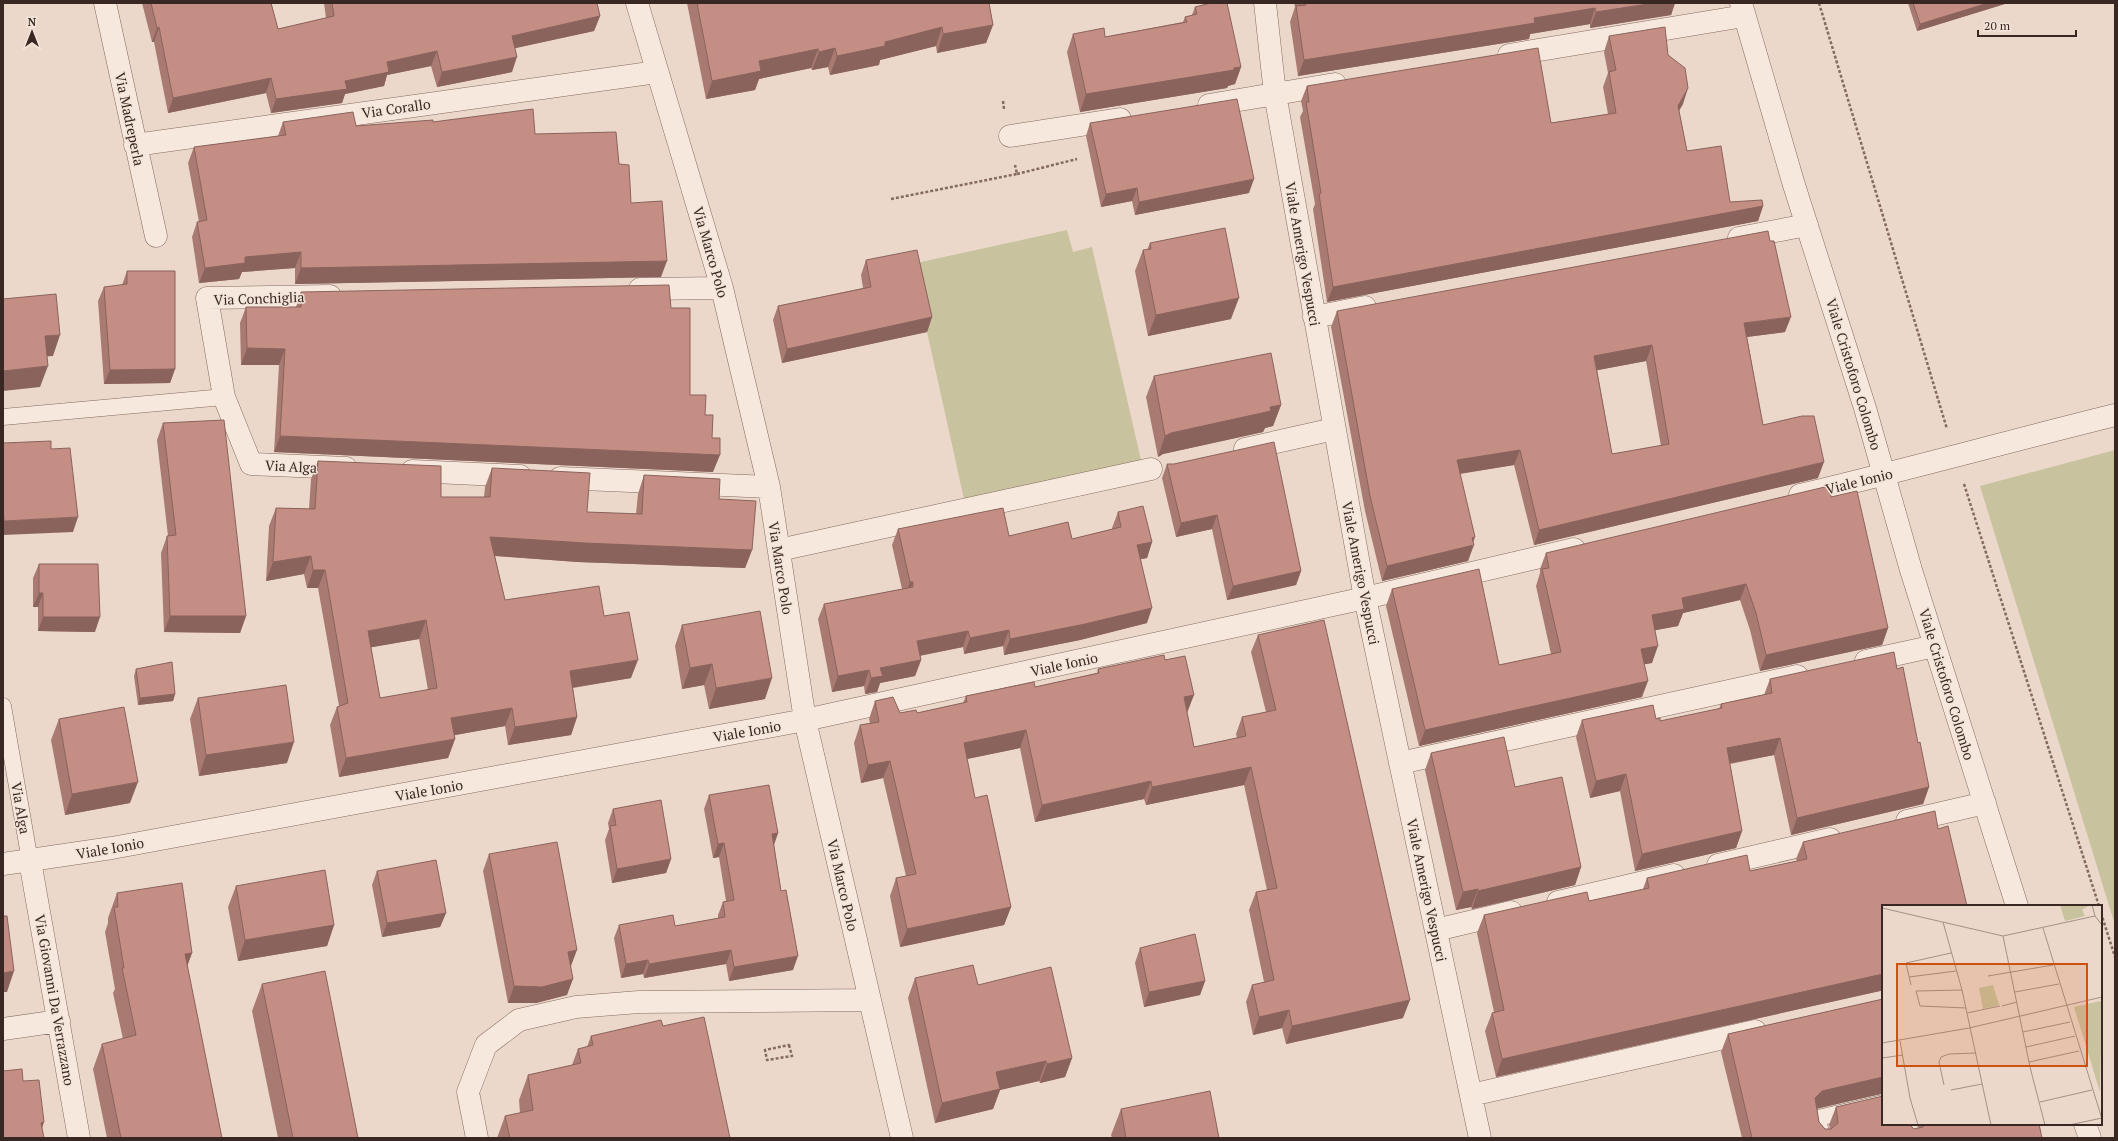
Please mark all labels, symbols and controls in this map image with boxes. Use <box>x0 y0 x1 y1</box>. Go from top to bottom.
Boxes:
north arrow <box>12 12 52 52</box>
scale bar <box>1978 12 2076 38</box>
text: N <box>28 15 37 29</box>
text: 20 m <box>1984 18 2011 33</box>
street label: Via Madreperla <box>111 70 149 168</box>
street label: Via Corallo <box>360 94 432 122</box>
street label: Viale Amerigo Vespucci <box>1281 180 1325 328</box>
street label: Via Marco Polo <box>689 204 733 300</box>
street label: Via Conchiglia <box>213 287 305 309</box>
street label: Viale Cristoforo Colombo <box>1822 296 1886 452</box>
street label: Via Alga <box>264 455 318 477</box>
street label: Viale Ionio <box>1823 463 1895 498</box>
street label: Viale Amerigo Vespucci <box>1338 500 1384 646</box>
street label: Via Marco Polo <box>764 520 798 616</box>
street label: Viale Cristoforo Colombo <box>1915 606 1979 762</box>
street label: Viale Ionio <box>1029 648 1100 680</box>
street label: Viale Ionio <box>712 716 783 746</box>
street label: Viale Ionio <box>394 775 465 805</box>
street label: Via Alga <box>7 781 35 835</box>
street label: Viale Amerigo Vespucci <box>1403 817 1451 963</box>
street label: Viale Ionio <box>75 833 146 863</box>
street label: Via Marco Polo <box>823 837 863 933</box>
inset map <box>1882 905 2102 1125</box>
street label: Via Giovanni Da Verrazzano <box>31 913 79 1087</box>

